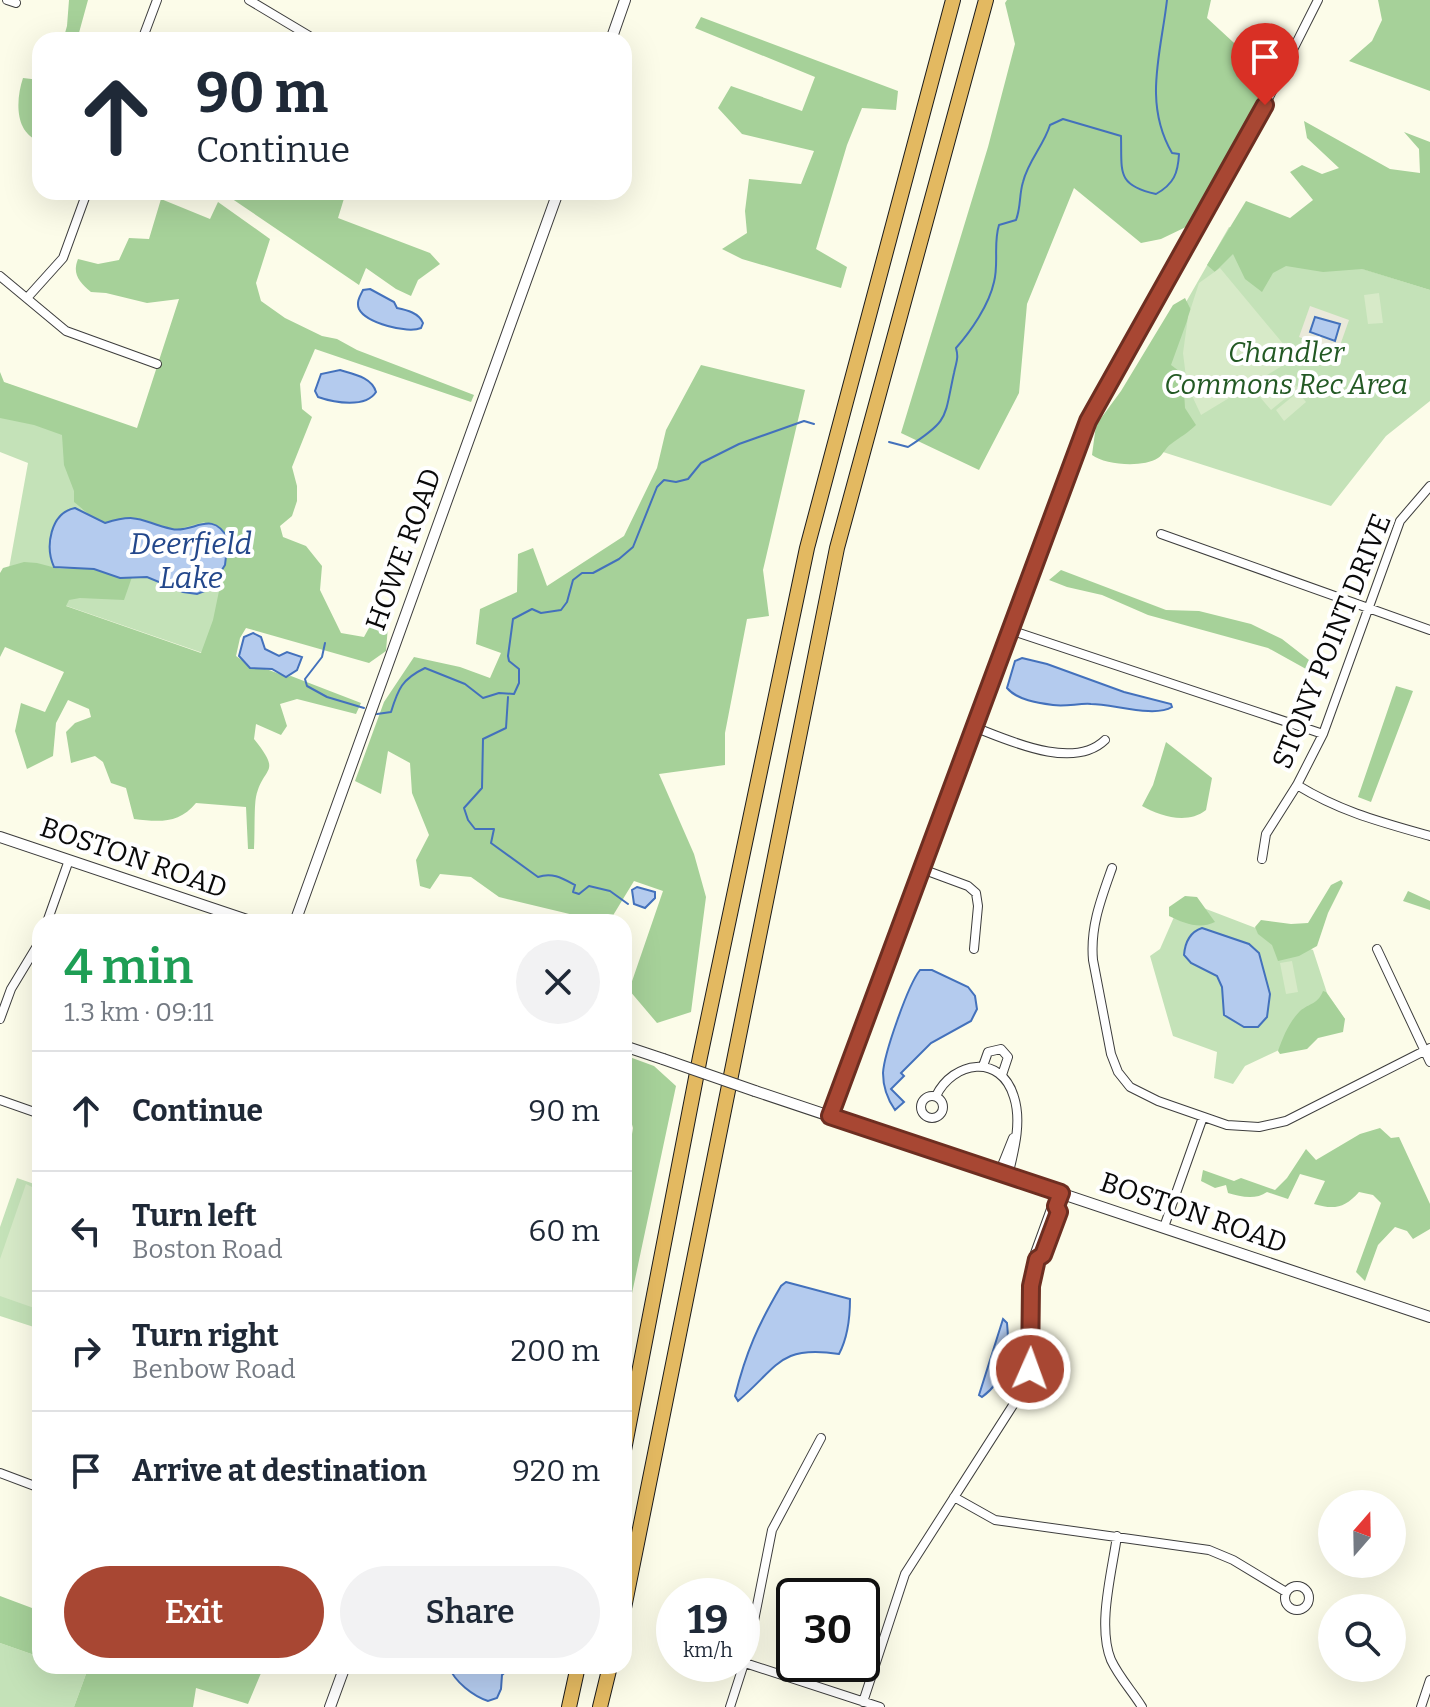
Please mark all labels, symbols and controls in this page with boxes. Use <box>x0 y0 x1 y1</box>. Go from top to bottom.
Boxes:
pin <box>1231 23 1299 105</box>
icon: arrive <box>1243 35 1287 79</box>
text: 90 m <box>196 60 328 127</box>
icon: ahead <box>64 64 168 168</box>
text: Continue <box>196 128 350 172</box>
park label: Chandler Commons Rec Area <box>1164 336 1408 401</box>
street label: HOWE ROAD <box>359 464 448 635</box>
street label: STONY POINT DRIVE <box>1265 509 1398 773</box>
water label: Deerfield Lake <box>130 526 252 596</box>
street label: BOSTON ROAD <box>36 810 232 905</box>
text: 4 min <box>64 938 193 996</box>
button: close <box>516 940 600 1024</box>
text: 1.3 km · 09:11 <box>64 997 214 1028</box>
icon: ahead <box>64 1089 108 1133</box>
text: Continue <box>132 1093 263 1129</box>
text: 90 m <box>529 1093 600 1129</box>
street label: BOSTON ROAD <box>1096 1165 1292 1260</box>
text: Turn left <box>132 1198 257 1234</box>
icon: left <box>64 1209 108 1253</box>
text: 60 m <box>529 1213 600 1249</box>
text: Boston Road <box>132 1234 283 1265</box>
text: Turn right <box>132 1318 279 1354</box>
position arrow <box>988 1327 1072 1411</box>
icon: right <box>64 1329 108 1373</box>
text: 200 m <box>511 1333 600 1369</box>
text: Benbow Road <box>132 1354 296 1385</box>
icon: arrive <box>64 1449 108 1493</box>
text: Arrive at destination <box>132 1453 427 1489</box>
text: 920 m <box>512 1453 600 1489</box>
north arrow <box>1318 1490 1406 1578</box>
map controls <box>1318 1490 1406 1682</box>
button: Exit <box>64 1566 324 1658</box>
button: Share <box>340 1566 600 1658</box>
speed limit sign: 30 <box>776 1578 880 1682</box>
button: search <box>1318 1594 1406 1682</box>
text: 19 <box>688 1596 728 1644</box>
text: km/h <box>683 1638 733 1662</box>

